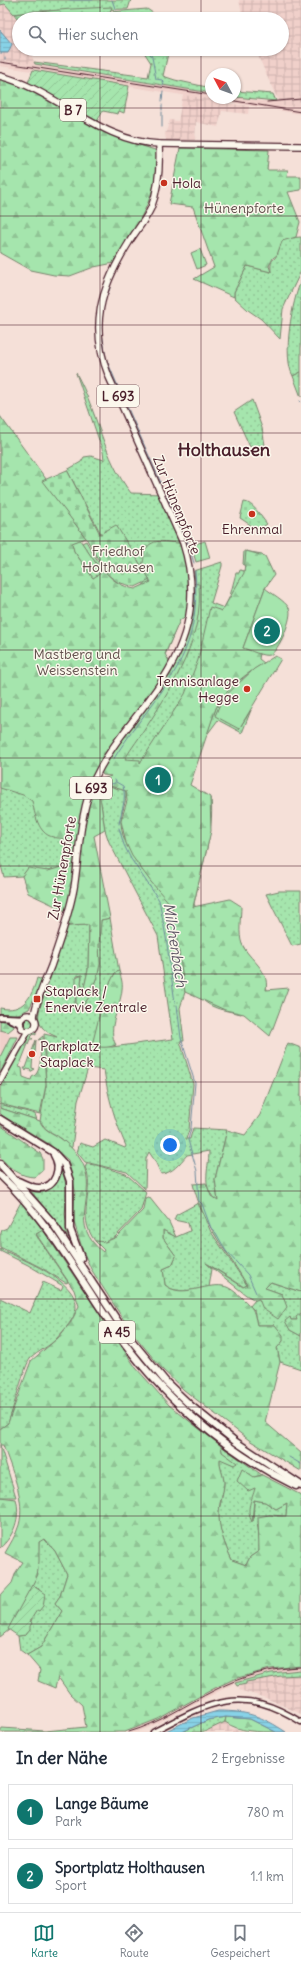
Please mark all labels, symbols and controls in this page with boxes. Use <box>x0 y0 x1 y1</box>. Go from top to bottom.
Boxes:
search box <box>12 12 289 56</box>
icon: search <box>26 23 48 45</box>
text: Hier suchen <box>58 25 138 44</box>
north arrow <box>205 68 241 104</box>
road number: B 7 <box>60 99 86 121</box>
place label: Hola <box>172 174 201 192</box>
marker: Hola <box>159 178 169 188</box>
park label: Hünenpforte <box>204 199 284 217</box>
road number: L 693 <box>97 385 139 407</box>
district label: Holthausen <box>178 438 271 461</box>
street label: Zur Hünenpforte <box>149 453 205 557</box>
marker: Ehrenmal <box>247 509 257 519</box>
place label: Ehrenmal <box>222 520 282 538</box>
park label: Friedhof Holthausen <box>82 542 154 576</box>
pin: 2 <box>254 616 280 646</box>
park label: Mastberg und Weissenstein <box>34 645 120 679</box>
place label: Tennisanlage Hegge <box>157 672 239 706</box>
marker: Tennisanlage Hegge <box>242 684 252 694</box>
pin: 1 <box>145 765 171 795</box>
road number: L 693 <box>70 777 112 799</box>
street label: Zur Hünenpforte <box>44 815 80 921</box>
water label: Milchenbach <box>159 901 192 989</box>
place label: Staplack / Enervie Zentrale <box>45 982 147 1016</box>
marker: Staplack / Enervie Zentrale <box>32 994 42 1004</box>
place label: Parkplatz Staplack <box>40 1037 100 1071</box>
marker: Parkplatz Staplack <box>27 1049 37 1059</box>
your location <box>160 1135 180 1155</box>
road number: A 45 <box>99 1321 135 1343</box>
text: In der Nähe <box>16 1747 108 1769</box>
text: 2 Ergebnisse <box>211 1750 285 1767</box>
text: Lange Bäume <box>55 1794 149 1813</box>
text: 1 <box>27 1804 33 1821</box>
text: 780 m <box>247 1804 284 1821</box>
text: Park <box>55 1813 82 1830</box>
text: Sportplatz Holthausen <box>55 1858 205 1877</box>
text: 2 <box>26 1868 34 1885</box>
text: 1.1 km <box>250 1868 284 1885</box>
text: Sport <box>55 1877 87 1894</box>
tab: Karte <box>31 1922 58 1960</box>
tab: Route <box>120 1922 149 1960</box>
tab: Gespeichert <box>211 1922 270 1960</box>

